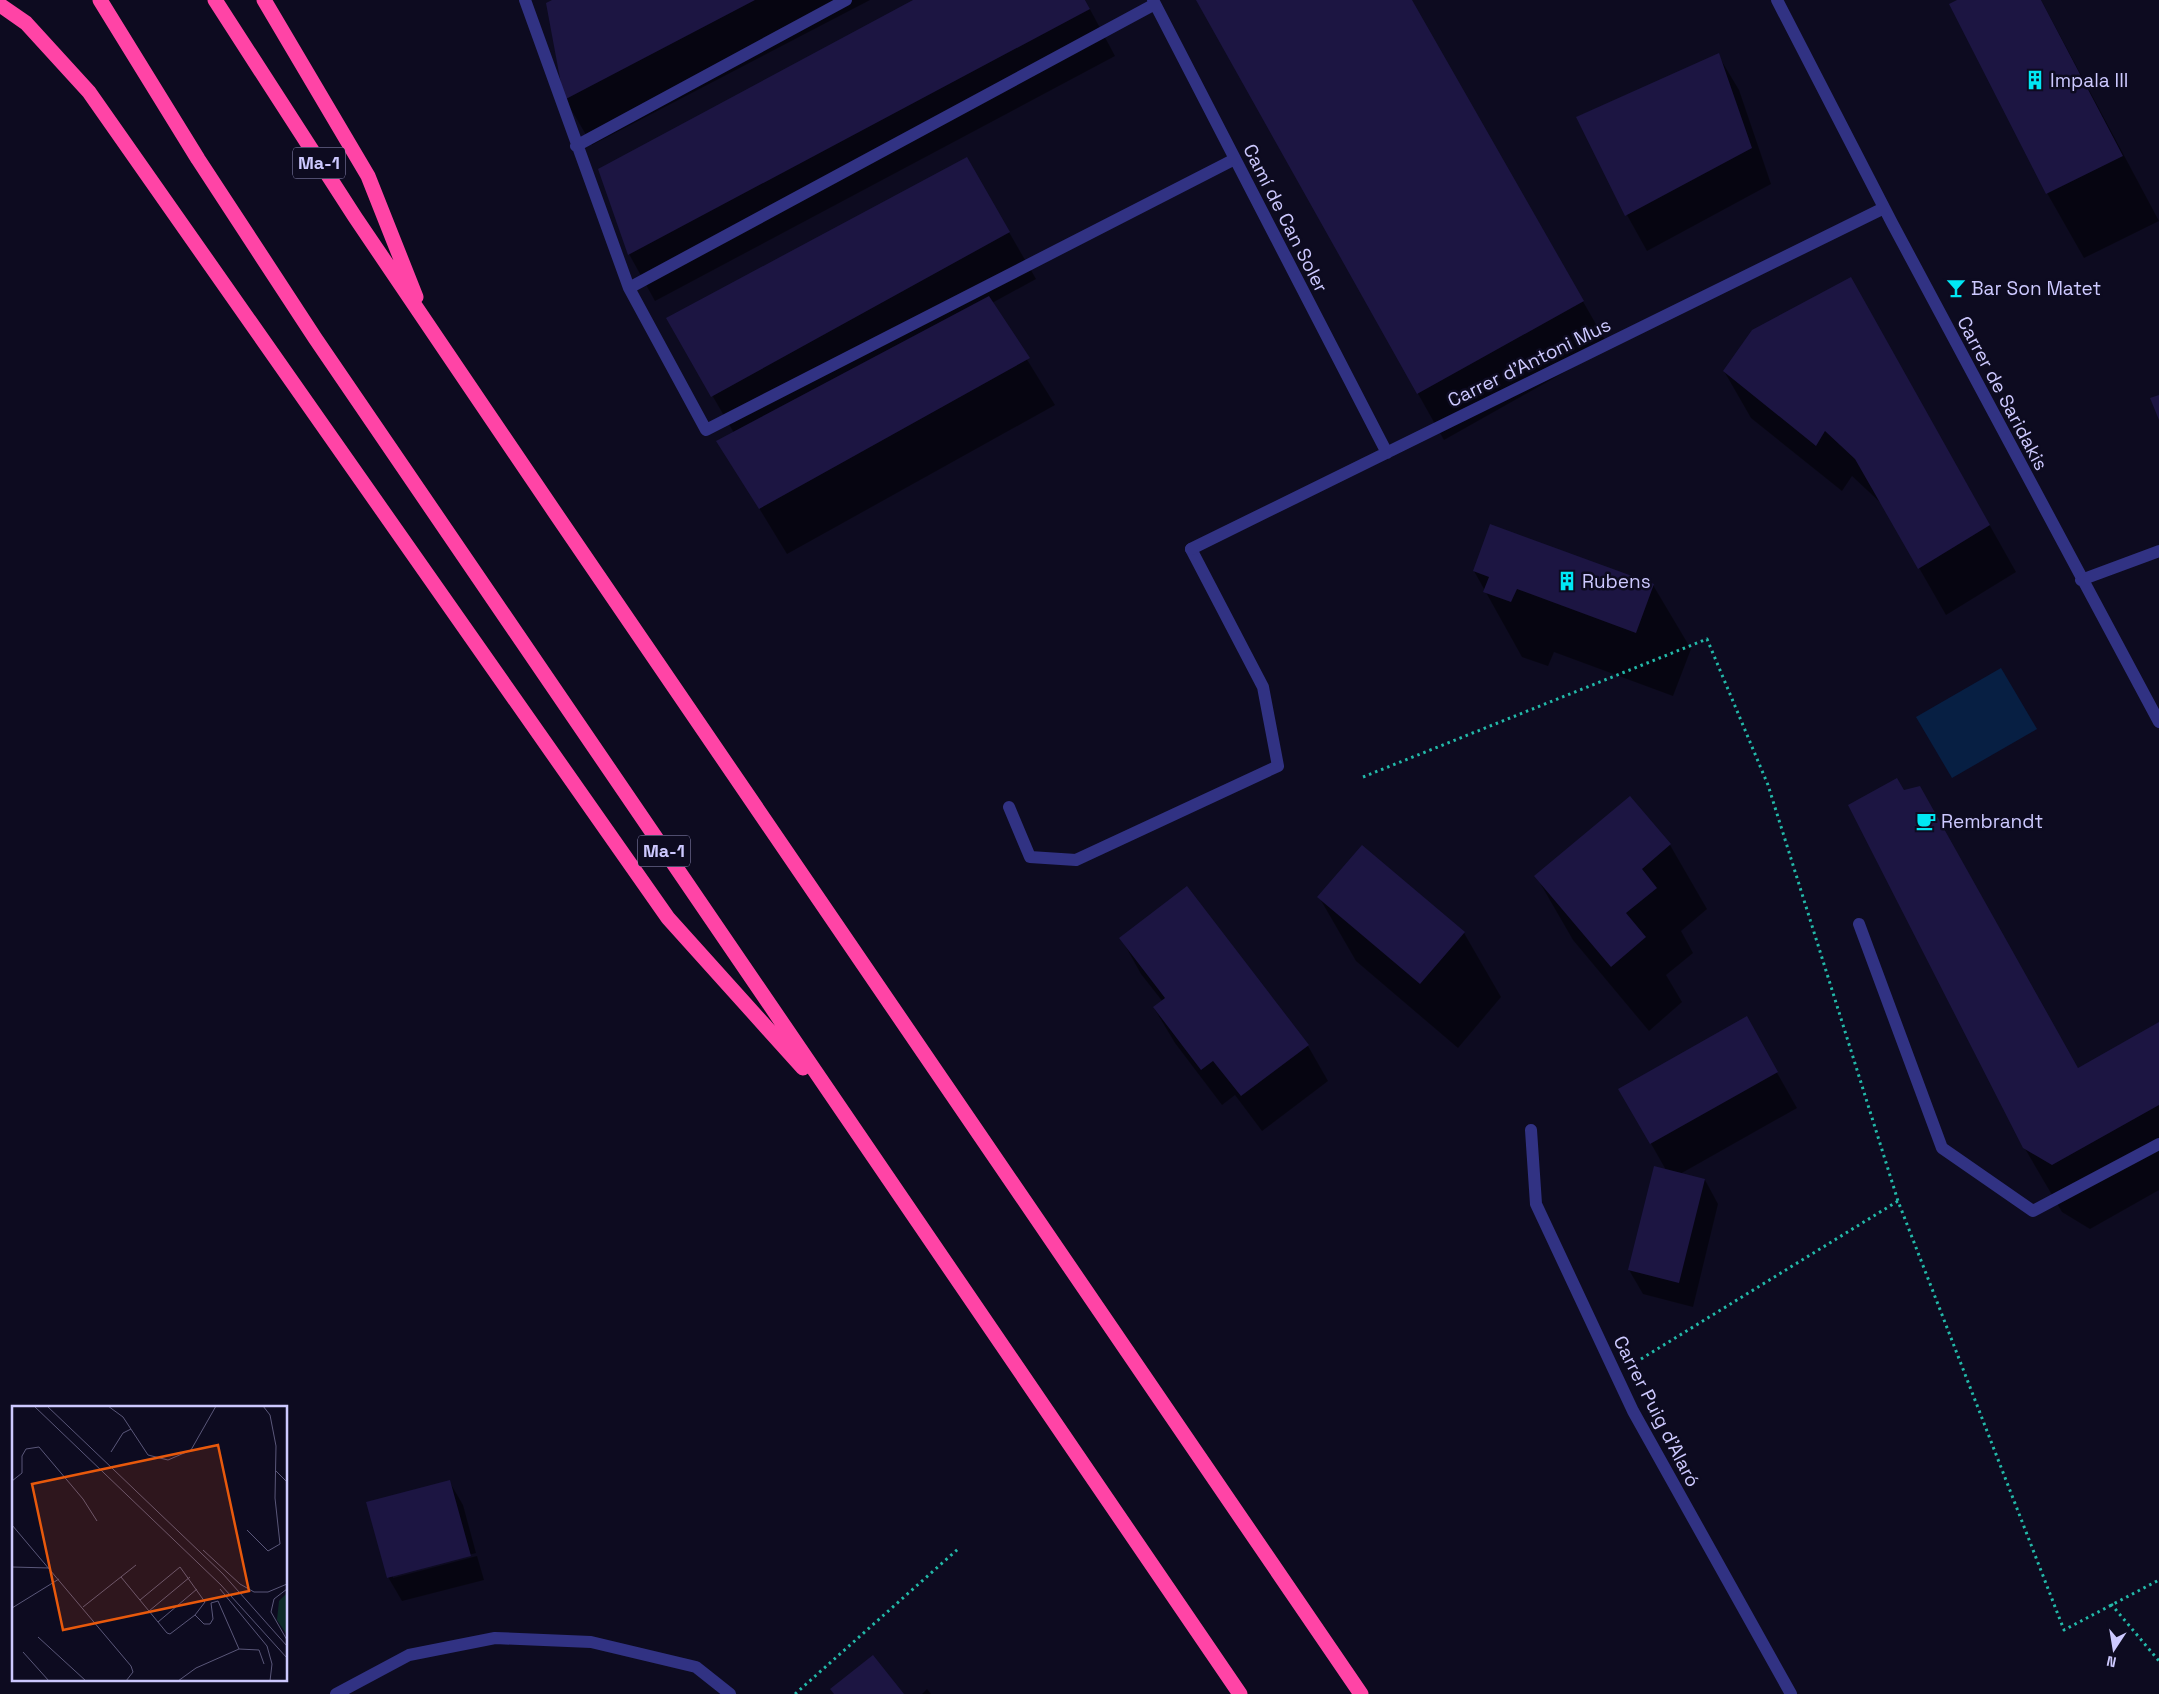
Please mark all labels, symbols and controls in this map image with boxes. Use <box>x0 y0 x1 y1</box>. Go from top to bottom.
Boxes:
place label: Impala III <box>2050 68 2129 93</box>
building icon: Impala III <box>2024 69 2046 91</box>
street label: Camí de Can Soler <box>1237 140 1334 297</box>
road number: Ma-1 <box>293 148 345 178</box>
place label: Bar Son Matet <box>1971 276 2101 301</box>
bar icon: Bar Son Matet <box>1945 277 1967 299</box>
street label: Carrer d'Antoni Mus <box>1444 312 1615 413</box>
street label: Carrer de Saridakis <box>1951 312 2054 475</box>
place label: Rubens <box>1582 569 1651 594</box>
building icon: Rubens <box>1556 570 1578 592</box>
place label: Rembrandt <box>1941 809 2043 834</box>
cafe icon: Rembrandt <box>1915 810 1937 832</box>
road number: Ma-1 <box>638 836 690 866</box>
street label: Carrer Puig d'Alaró <box>1608 1331 1706 1491</box>
inset map <box>12 1406 288 1682</box>
north arrow <box>2089 1624 2139 1674</box>
text: N <box>2105 1652 2118 1671</box>

